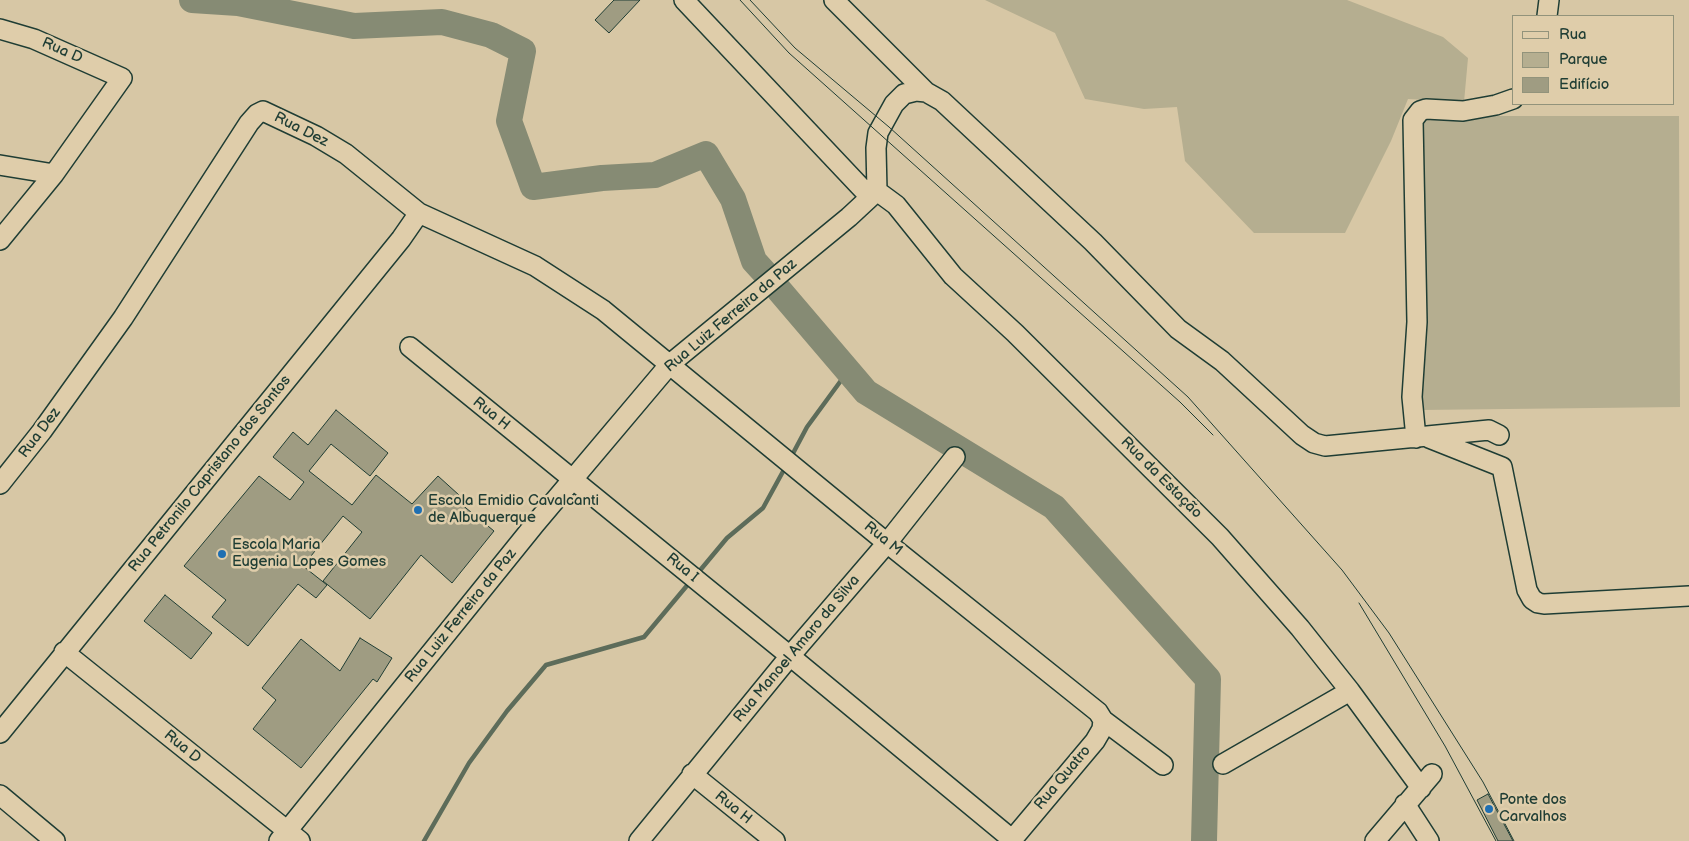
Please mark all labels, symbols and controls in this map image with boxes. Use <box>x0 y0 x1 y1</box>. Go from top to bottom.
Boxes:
legend <box>1512 15 1674 105</box>
text: Rua <box>1559 25 1587 44</box>
street label: Rua D <box>39 34 85 68</box>
text: Parque <box>1559 50 1607 69</box>
text: Edifício <box>1559 75 1609 94</box>
street label: Rua Dez <box>271 109 331 151</box>
street label: Rua Luiz Ferreira da Paz <box>661 255 801 377</box>
street label: Rua Petronilo Capristano dos Santos <box>125 372 295 576</box>
street label: Rua H <box>469 394 513 434</box>
street label: Rua Dez <box>15 404 65 462</box>
street label: Rua da Estação <box>1117 434 1205 522</box>
place label: Escola Emidio Cavalcanti de Albuquerque <box>428 492 599 527</box>
marker: Escola Emidio Cavalcanti de Albuquerque <box>412 504 424 516</box>
street label: Rua M <box>860 518 906 560</box>
place label: Escola Maria Eugenia Lopes Gomes <box>232 536 386 571</box>
street label: Rua Luiz Ferreira da Paz <box>401 545 521 687</box>
marker: Escola Maria Eugenia Lopes Gomes <box>216 548 228 560</box>
street label: Rua I <box>662 550 702 586</box>
street label: Rua Manoel Amaro da Silva <box>730 572 864 726</box>
street label: Rua D <box>160 727 204 767</box>
street label: Rua Quatro <box>1031 742 1095 814</box>
street label: Rua H <box>711 788 755 828</box>
place label: Ponte dos Carvalhos <box>1499 791 1567 826</box>
marker: Ponte dos Carvalhos <box>1483 803 1495 815</box>

